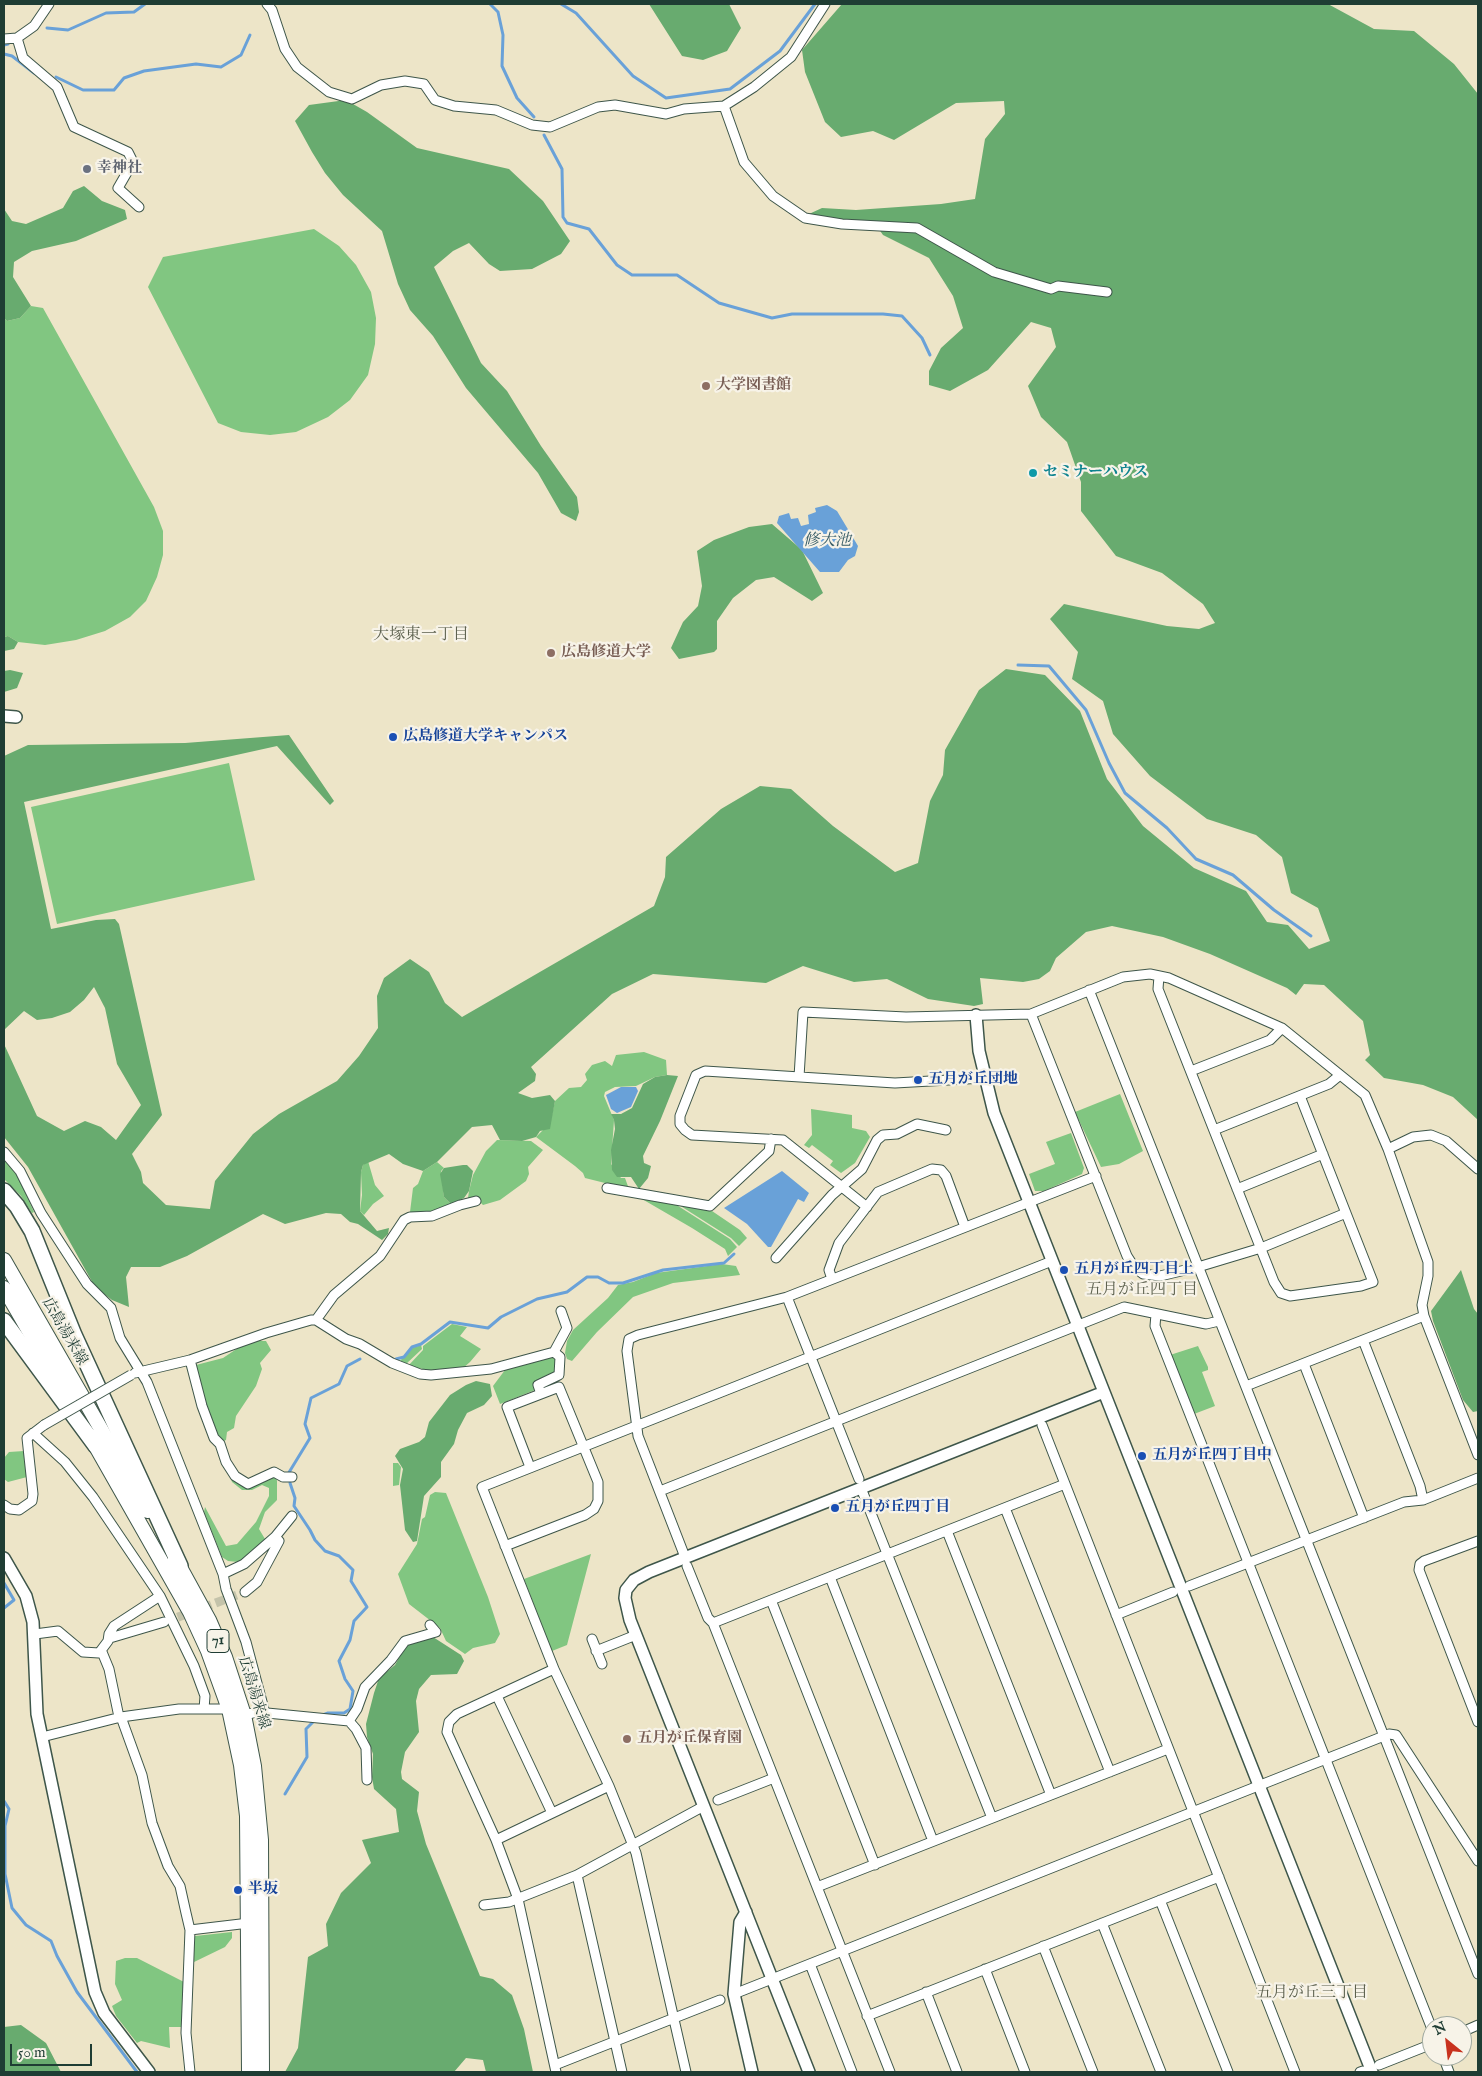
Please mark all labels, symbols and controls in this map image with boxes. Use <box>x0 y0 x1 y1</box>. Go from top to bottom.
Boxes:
place label: 幸神社 <box>97 160 142 178</box>
marker: 幸神社 <box>81 163 93 175</box>
place label: 大学図書館 <box>716 377 791 395</box>
marker: 大学図書館 <box>700 380 712 392</box>
place label: セミナーハウス <box>1043 464 1148 482</box>
marker: セミナーハウス <box>1027 467 1039 479</box>
water label: 修大池 <box>803 532 851 552</box>
district label: 大塚東一丁目 <box>373 626 469 646</box>
place label: 広島修道大学 <box>561 644 651 662</box>
marker: 広島修道大学 <box>545 647 557 659</box>
place label: 広島修道大学キャンパス <box>403 728 568 746</box>
marker: 広島修道大学キャンパス <box>387 731 399 743</box>
place label: 五月が丘団地 <box>928 1071 1018 1089</box>
marker: 五月が丘団地 <box>912 1074 924 1086</box>
place label: 五月が丘四丁目上 <box>1074 1261 1194 1279</box>
marker: 五月が丘四丁目上 <box>1058 1264 1070 1276</box>
district label: 五月が丘四丁目 <box>1086 1281 1198 1301</box>
street label: 広島湯来線 <box>37 1295 91 1369</box>
place label: 五月が丘四丁目中 <box>1152 1447 1272 1465</box>
marker: 五月が丘四丁目中 <box>1136 1450 1148 1462</box>
place label: 五月が丘四丁目 <box>845 1499 950 1517</box>
marker: 五月が丘四丁目 <box>829 1502 841 1514</box>
road number: 71 <box>207 1630 229 1652</box>
street label: 広島湯来線 <box>233 1655 273 1731</box>
place label: 五月が丘保育園 <box>637 1730 742 1748</box>
marker: 五月が丘保育園 <box>621 1733 633 1745</box>
place label: 半坂 <box>248 1881 278 1899</box>
marker: 半坂 <box>232 1884 244 1896</box>
district label: 五月が丘三丁目 <box>1256 1984 1368 2004</box>
north arrow <box>1422 2016 1472 2066</box>
text: N <box>1431 2018 1450 2040</box>
scale bar <box>12 2034 95 2066</box>
text: 50 m <box>18 2043 46 2062</box>

